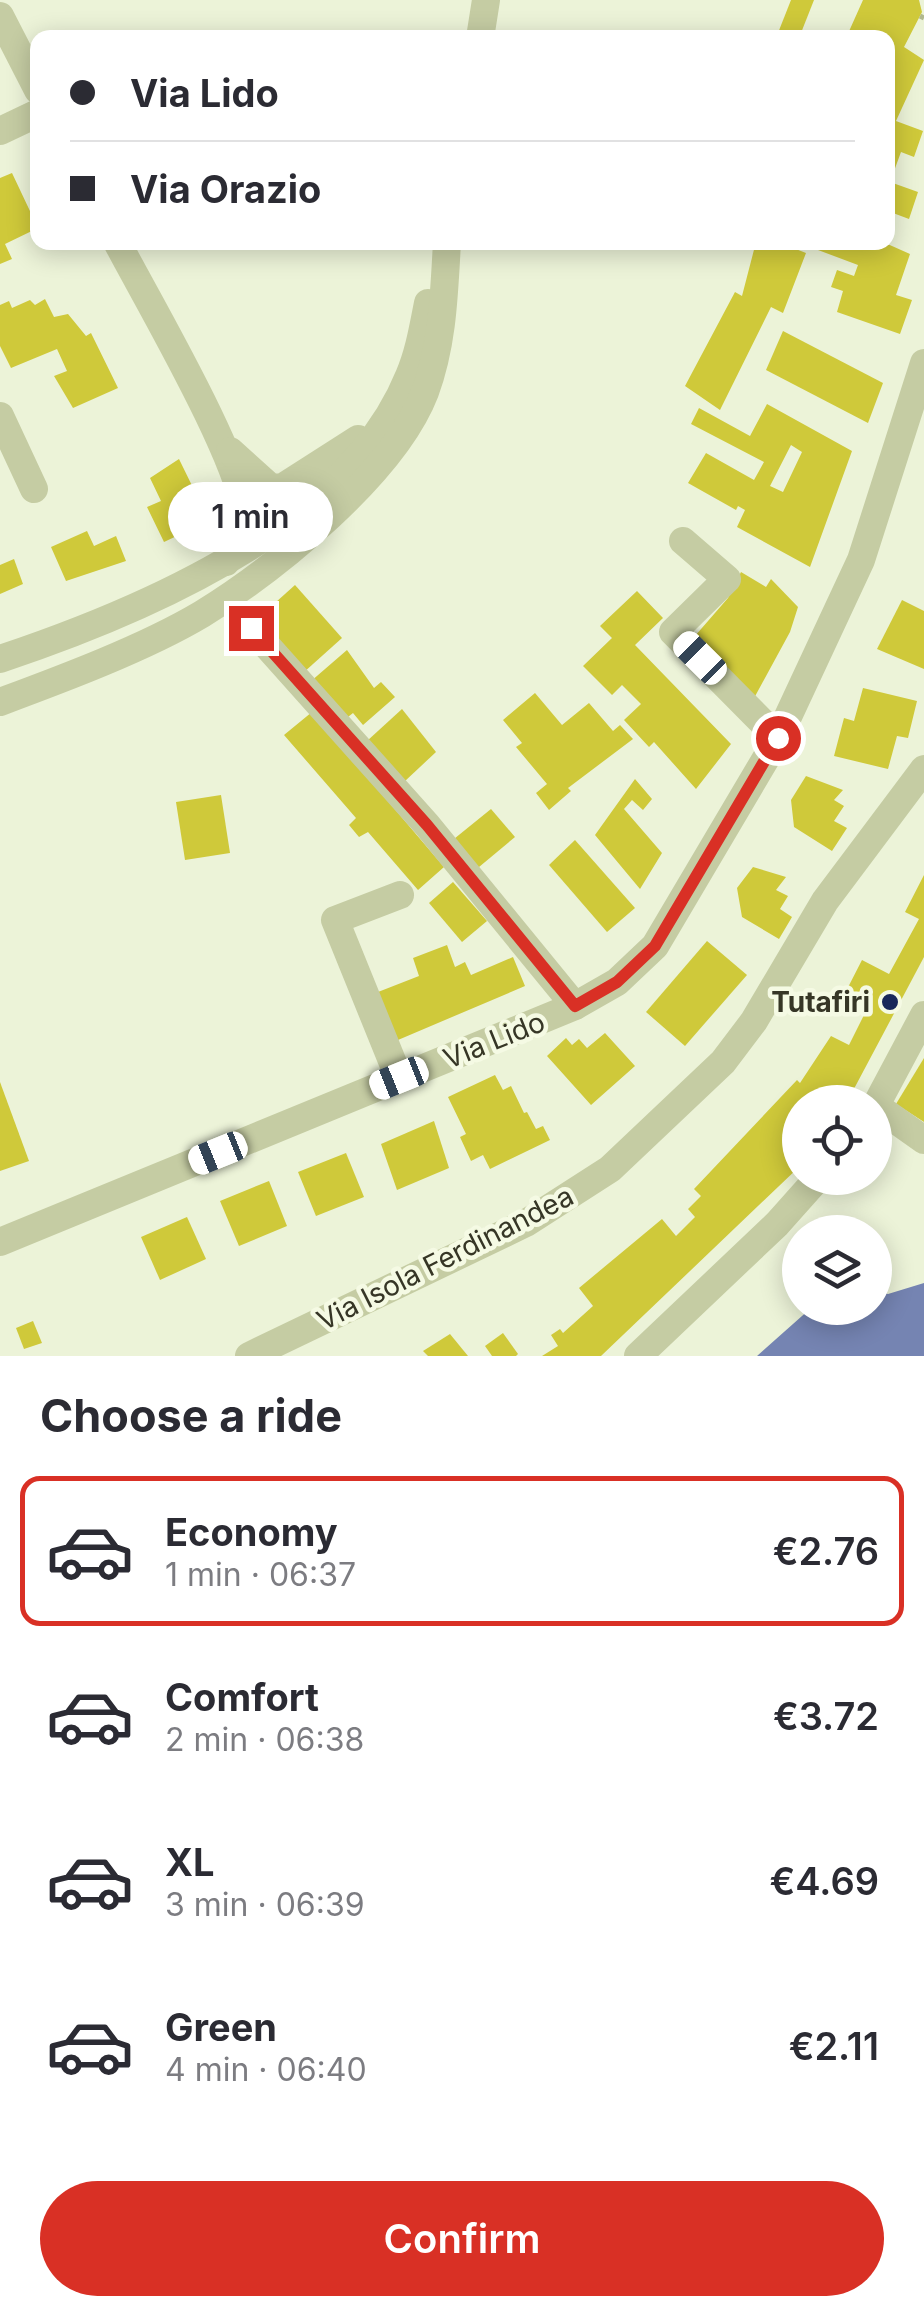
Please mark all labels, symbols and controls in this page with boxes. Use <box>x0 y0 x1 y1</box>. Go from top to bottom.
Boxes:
text: Via Lido <box>130 70 279 116</box>
text: Via Orazio <box>130 166 321 212</box>
callout: 1 min <box>168 483 334 553</box>
text: 1 min <box>211 497 290 536</box>
route end <box>229 606 274 651</box>
car <box>668 626 732 690</box>
route start <box>756 716 801 761</box>
place label: Tutafiri <box>771 985 870 1019</box>
marker: Tutafiri <box>879 991 901 1013</box>
street label: Via Lido <box>438 1004 550 1076</box>
car <box>366 1053 432 1103</box>
map controls <box>782 1085 892 1325</box>
button: locate <box>782 1085 892 1195</box>
car <box>185 1128 251 1178</box>
street label: Via Isola Ferdinandea <box>311 1179 579 1337</box>
button: layers <box>782 1215 892 1325</box>
text: Choose a ride <box>40 1388 342 1443</box>
icon: car <box>45 1506 135 1596</box>
text: Economy <box>165 1509 338 1555</box>
text: €2.76 <box>773 1528 879 1574</box>
text: 1 min · 06:37 <box>165 1555 356 1594</box>
icon: car <box>45 1671 135 1761</box>
text: Comfort <box>165 1674 319 1720</box>
text: €3.72 <box>773 1693 879 1739</box>
text: 2 min · 06:38 <box>165 1720 364 1759</box>
icon: car <box>45 1836 135 1926</box>
text: XL <box>165 1839 215 1885</box>
text: €4.69 <box>770 1858 879 1904</box>
text: 3 min · 06:39 <box>165 1885 365 1924</box>
icon: car <box>45 2001 135 2091</box>
text: Green <box>165 2004 277 2050</box>
text: €2.11 <box>789 2023 879 2069</box>
text: 4 min · 06:40 <box>165 2050 367 2089</box>
button: Confirm <box>40 2181 884 2296</box>

